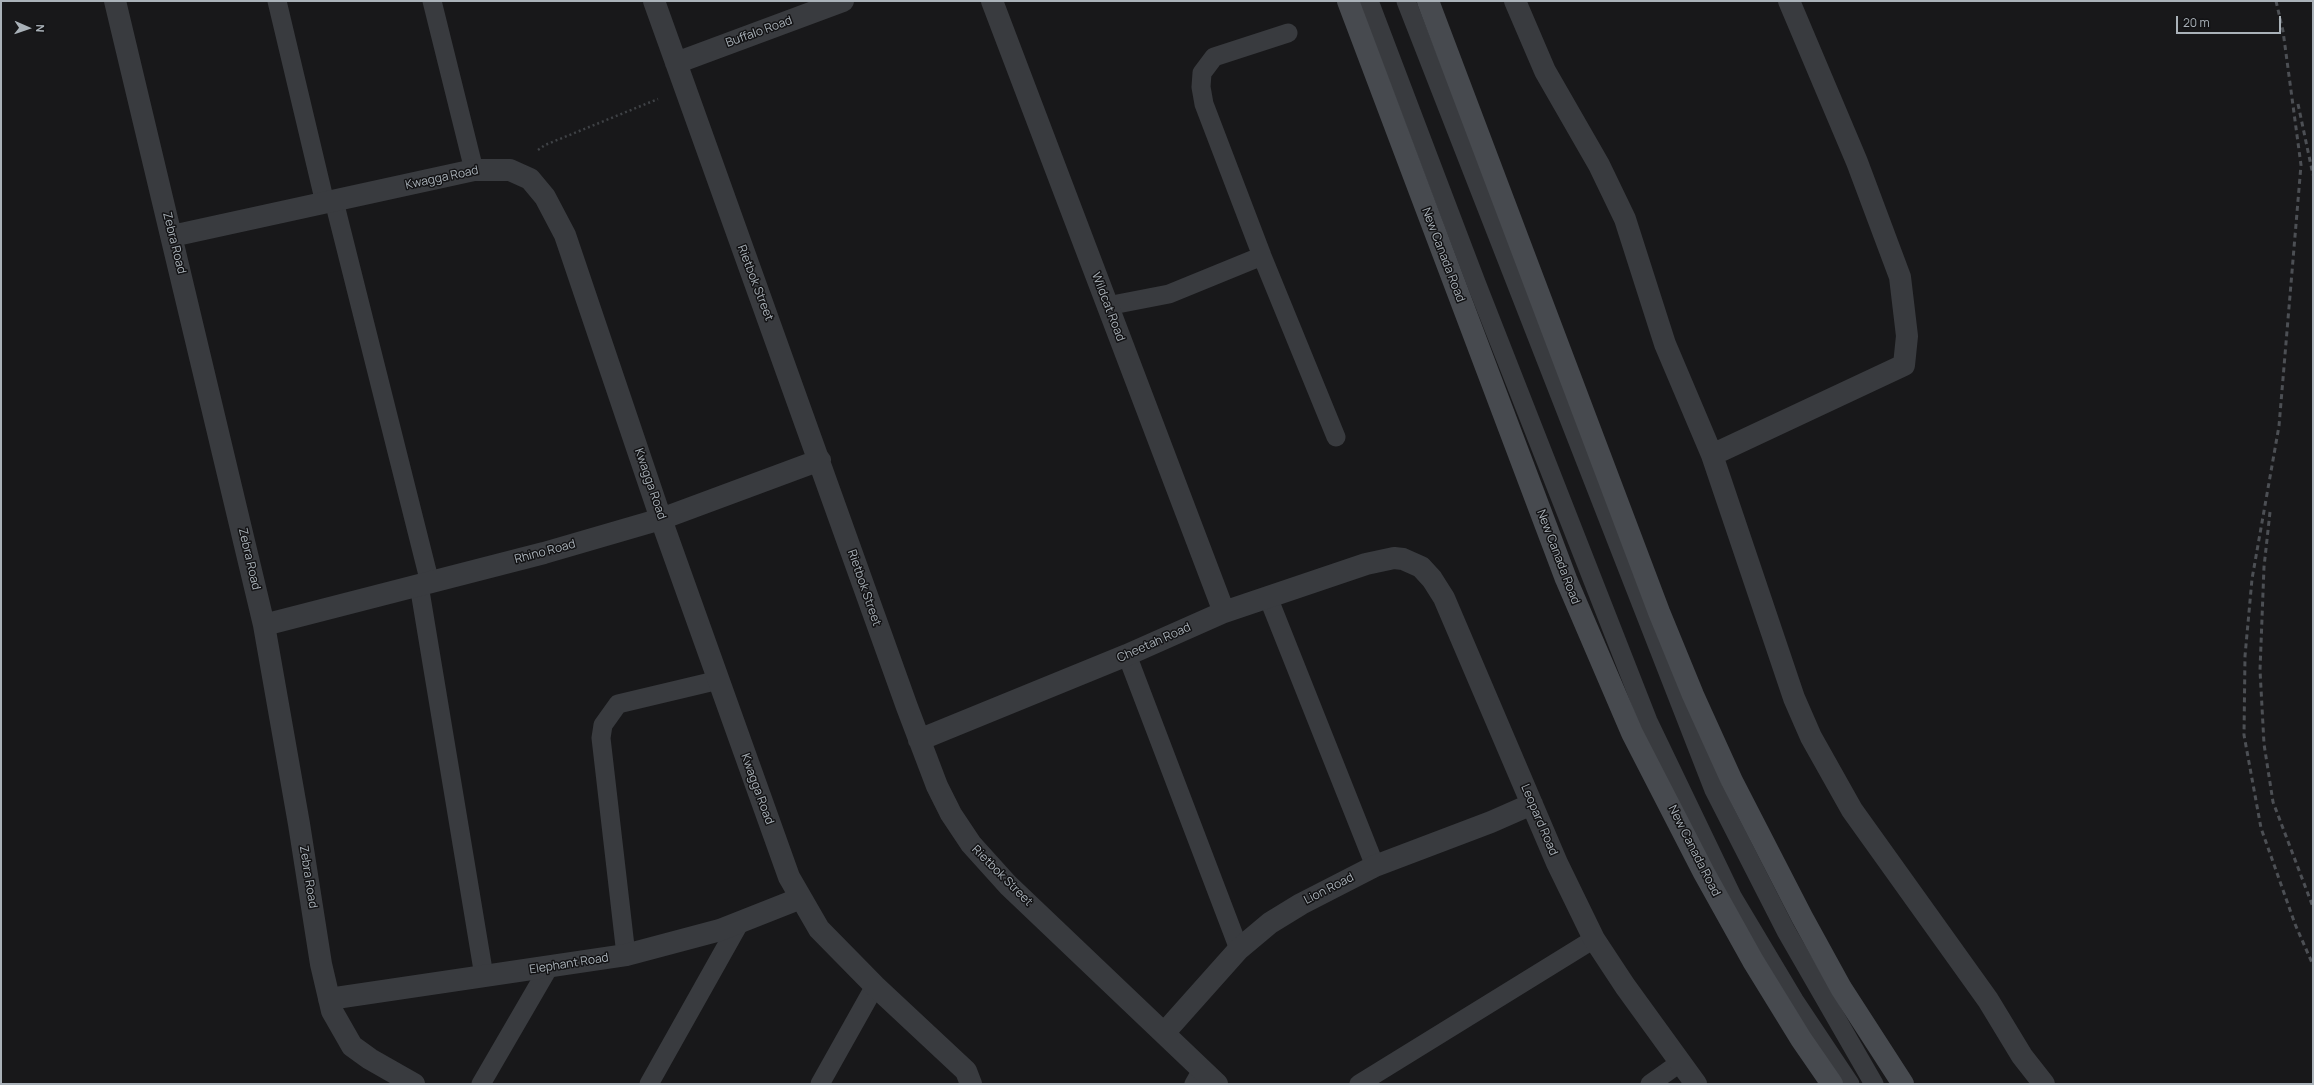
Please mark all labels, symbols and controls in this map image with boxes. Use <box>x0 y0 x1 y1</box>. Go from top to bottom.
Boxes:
north arrow <box>8 8 48 48</box>
scale bar <box>2178 8 2283 34</box>
street label: Buffalo Road <box>724 13 794 51</box>
text: 20 m <box>2183 14 2210 31</box>
text: N <box>33 24 48 33</box>
street label: Kwagga Road <box>404 163 480 193</box>
street label: New Canada Road <box>1418 206 1468 304</box>
street label: Zebra Road <box>159 211 189 275</box>
street label: Rietbok Street <box>734 243 776 323</box>
street label: Wildcat Road <box>1088 271 1128 343</box>
street label: Kwagga Road <box>631 447 669 521</box>
street label: New Canada Road <box>1533 508 1583 606</box>
street label: Zebra Road <box>235 527 263 591</box>
street label: Rhino Road <box>513 537 577 567</box>
street label: Rietbok Street <box>844 548 884 628</box>
street label: Cheetah Road <box>1115 620 1193 666</box>
street label: Kwagga Road <box>738 752 776 826</box>
street label: Leopard Road <box>1517 782 1561 858</box>
street label: New Canada Road <box>1665 803 1723 899</box>
street label: Rietbok Street <box>969 843 1035 909</box>
street label: Zebra Road <box>296 845 320 909</box>
street label: Lion Road <box>1302 870 1356 908</box>
street label: Elephant Road <box>528 951 610 977</box>

